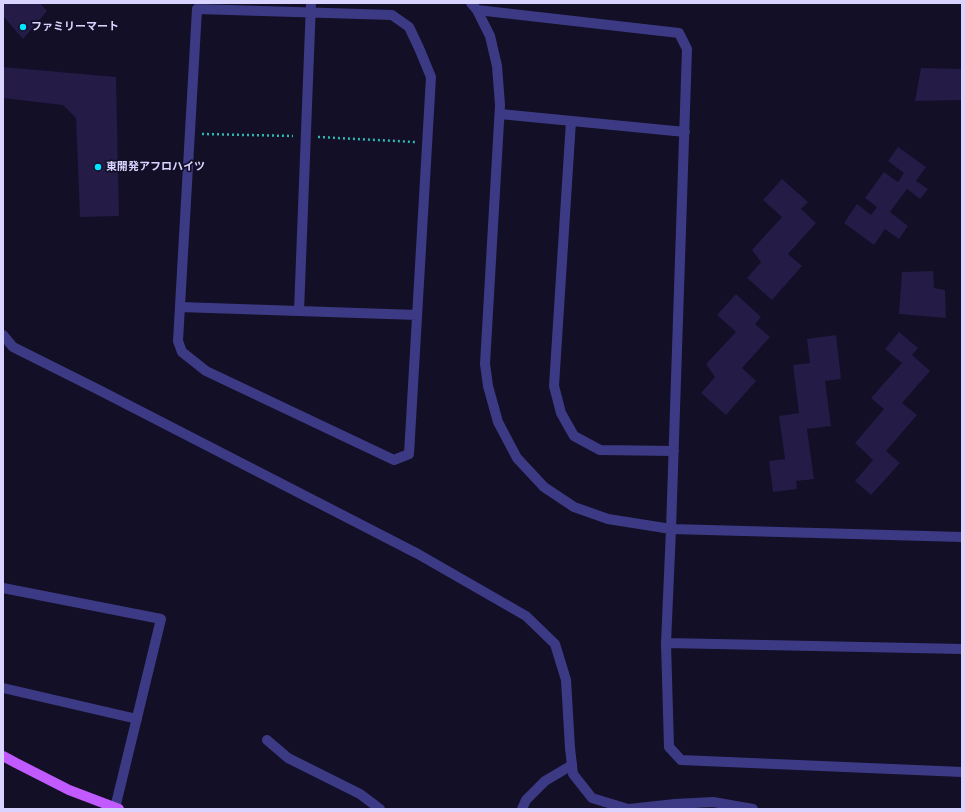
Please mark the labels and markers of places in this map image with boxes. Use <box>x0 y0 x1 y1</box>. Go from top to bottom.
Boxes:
place label: ファミリーマート <box>31 20 119 34</box>
marker: ファミリーマート <box>18 22 28 32</box>
place label: 東開発アフロハイツ <box>106 160 205 174</box>
marker: 東開発アフロハイツ <box>93 162 103 172</box>

